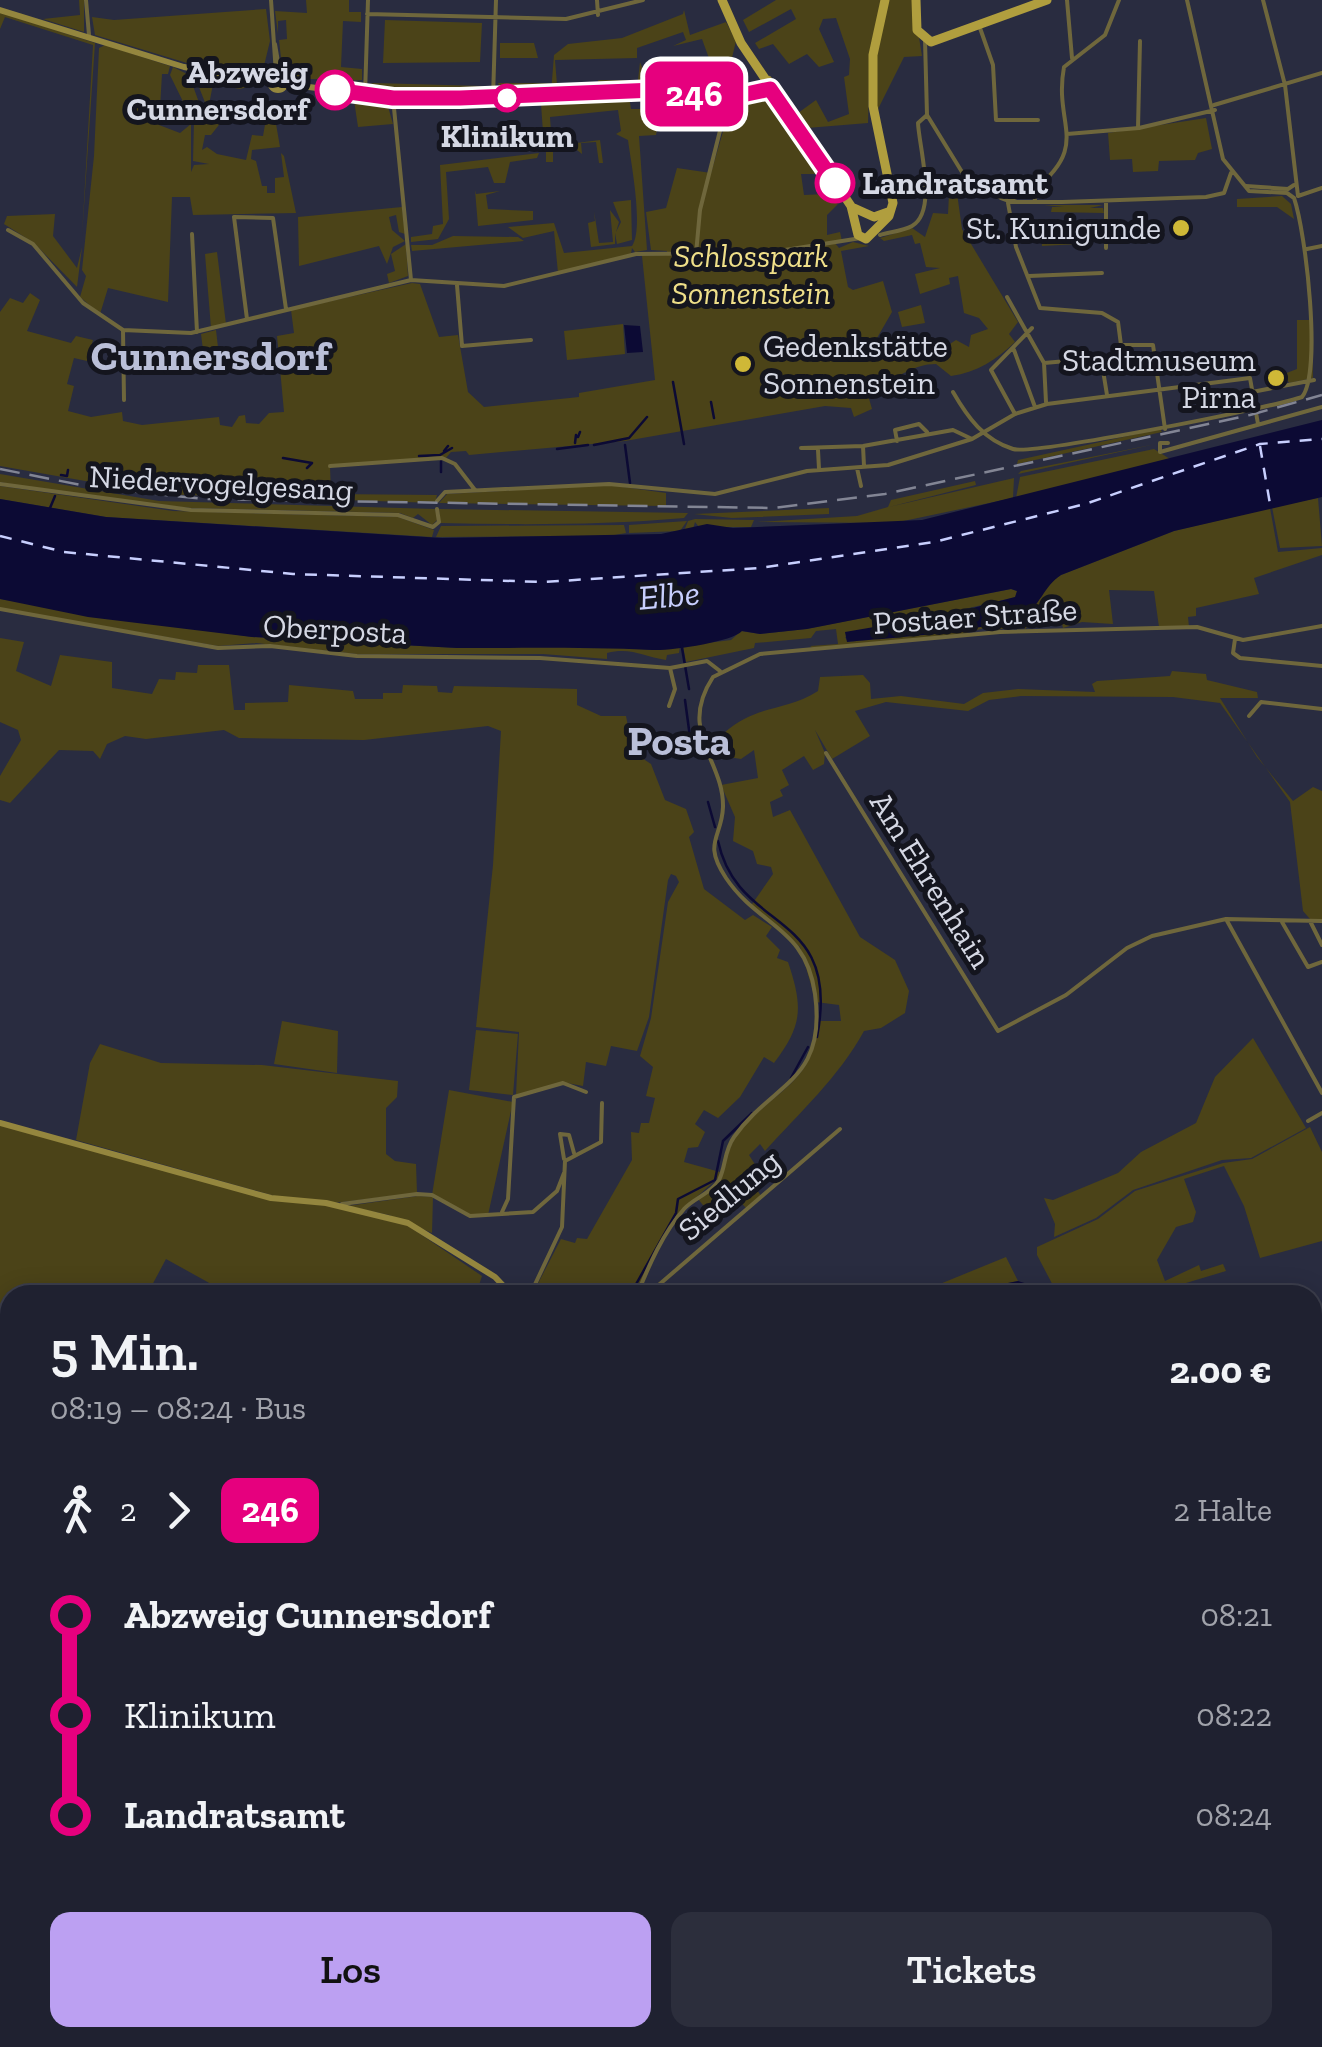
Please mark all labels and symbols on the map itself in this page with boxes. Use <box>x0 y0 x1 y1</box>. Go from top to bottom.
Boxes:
place label: Abzweig Cunnersdorf <box>126 53 311 128</box>
line badge: 246 <box>636 62 752 126</box>
marker: Abzweig Cunnersdorf <box>316 71 354 109</box>
marker: Klinikum <box>494 85 520 111</box>
place label: Klinikum <box>440 117 574 155</box>
marker: Landratsamt <box>816 164 854 202</box>
place label: Landratsamt <box>862 164 1048 202</box>
place label: St. Kunigunde <box>966 209 1161 247</box>
marker: St. Kunigunde <box>1170 217 1192 239</box>
park label: Schlosspark Sonnenstein <box>671 237 831 312</box>
place label: Gedenkstätte Sonnenstein <box>763 327 948 402</box>
district label: Cunnersdorf <box>91 330 333 381</box>
place label: Stadtmuseum Pirna <box>1062 341 1256 416</box>
marker: Gedenkstätte Sonnenstein <box>732 353 754 375</box>
marker: Stadtmuseum Pirna <box>1265 367 1287 389</box>
street label: Niedervogelgesang <box>88 457 354 509</box>
water label: Elbe <box>637 571 701 619</box>
street label: Postaer Straße <box>872 590 1078 642</box>
street label: Oberposta <box>262 606 408 652</box>
district label: Posta <box>627 715 731 766</box>
street label: Am Ehrenhain <box>862 785 1000 975</box>
street label: Siedlung <box>670 1142 788 1248</box>

